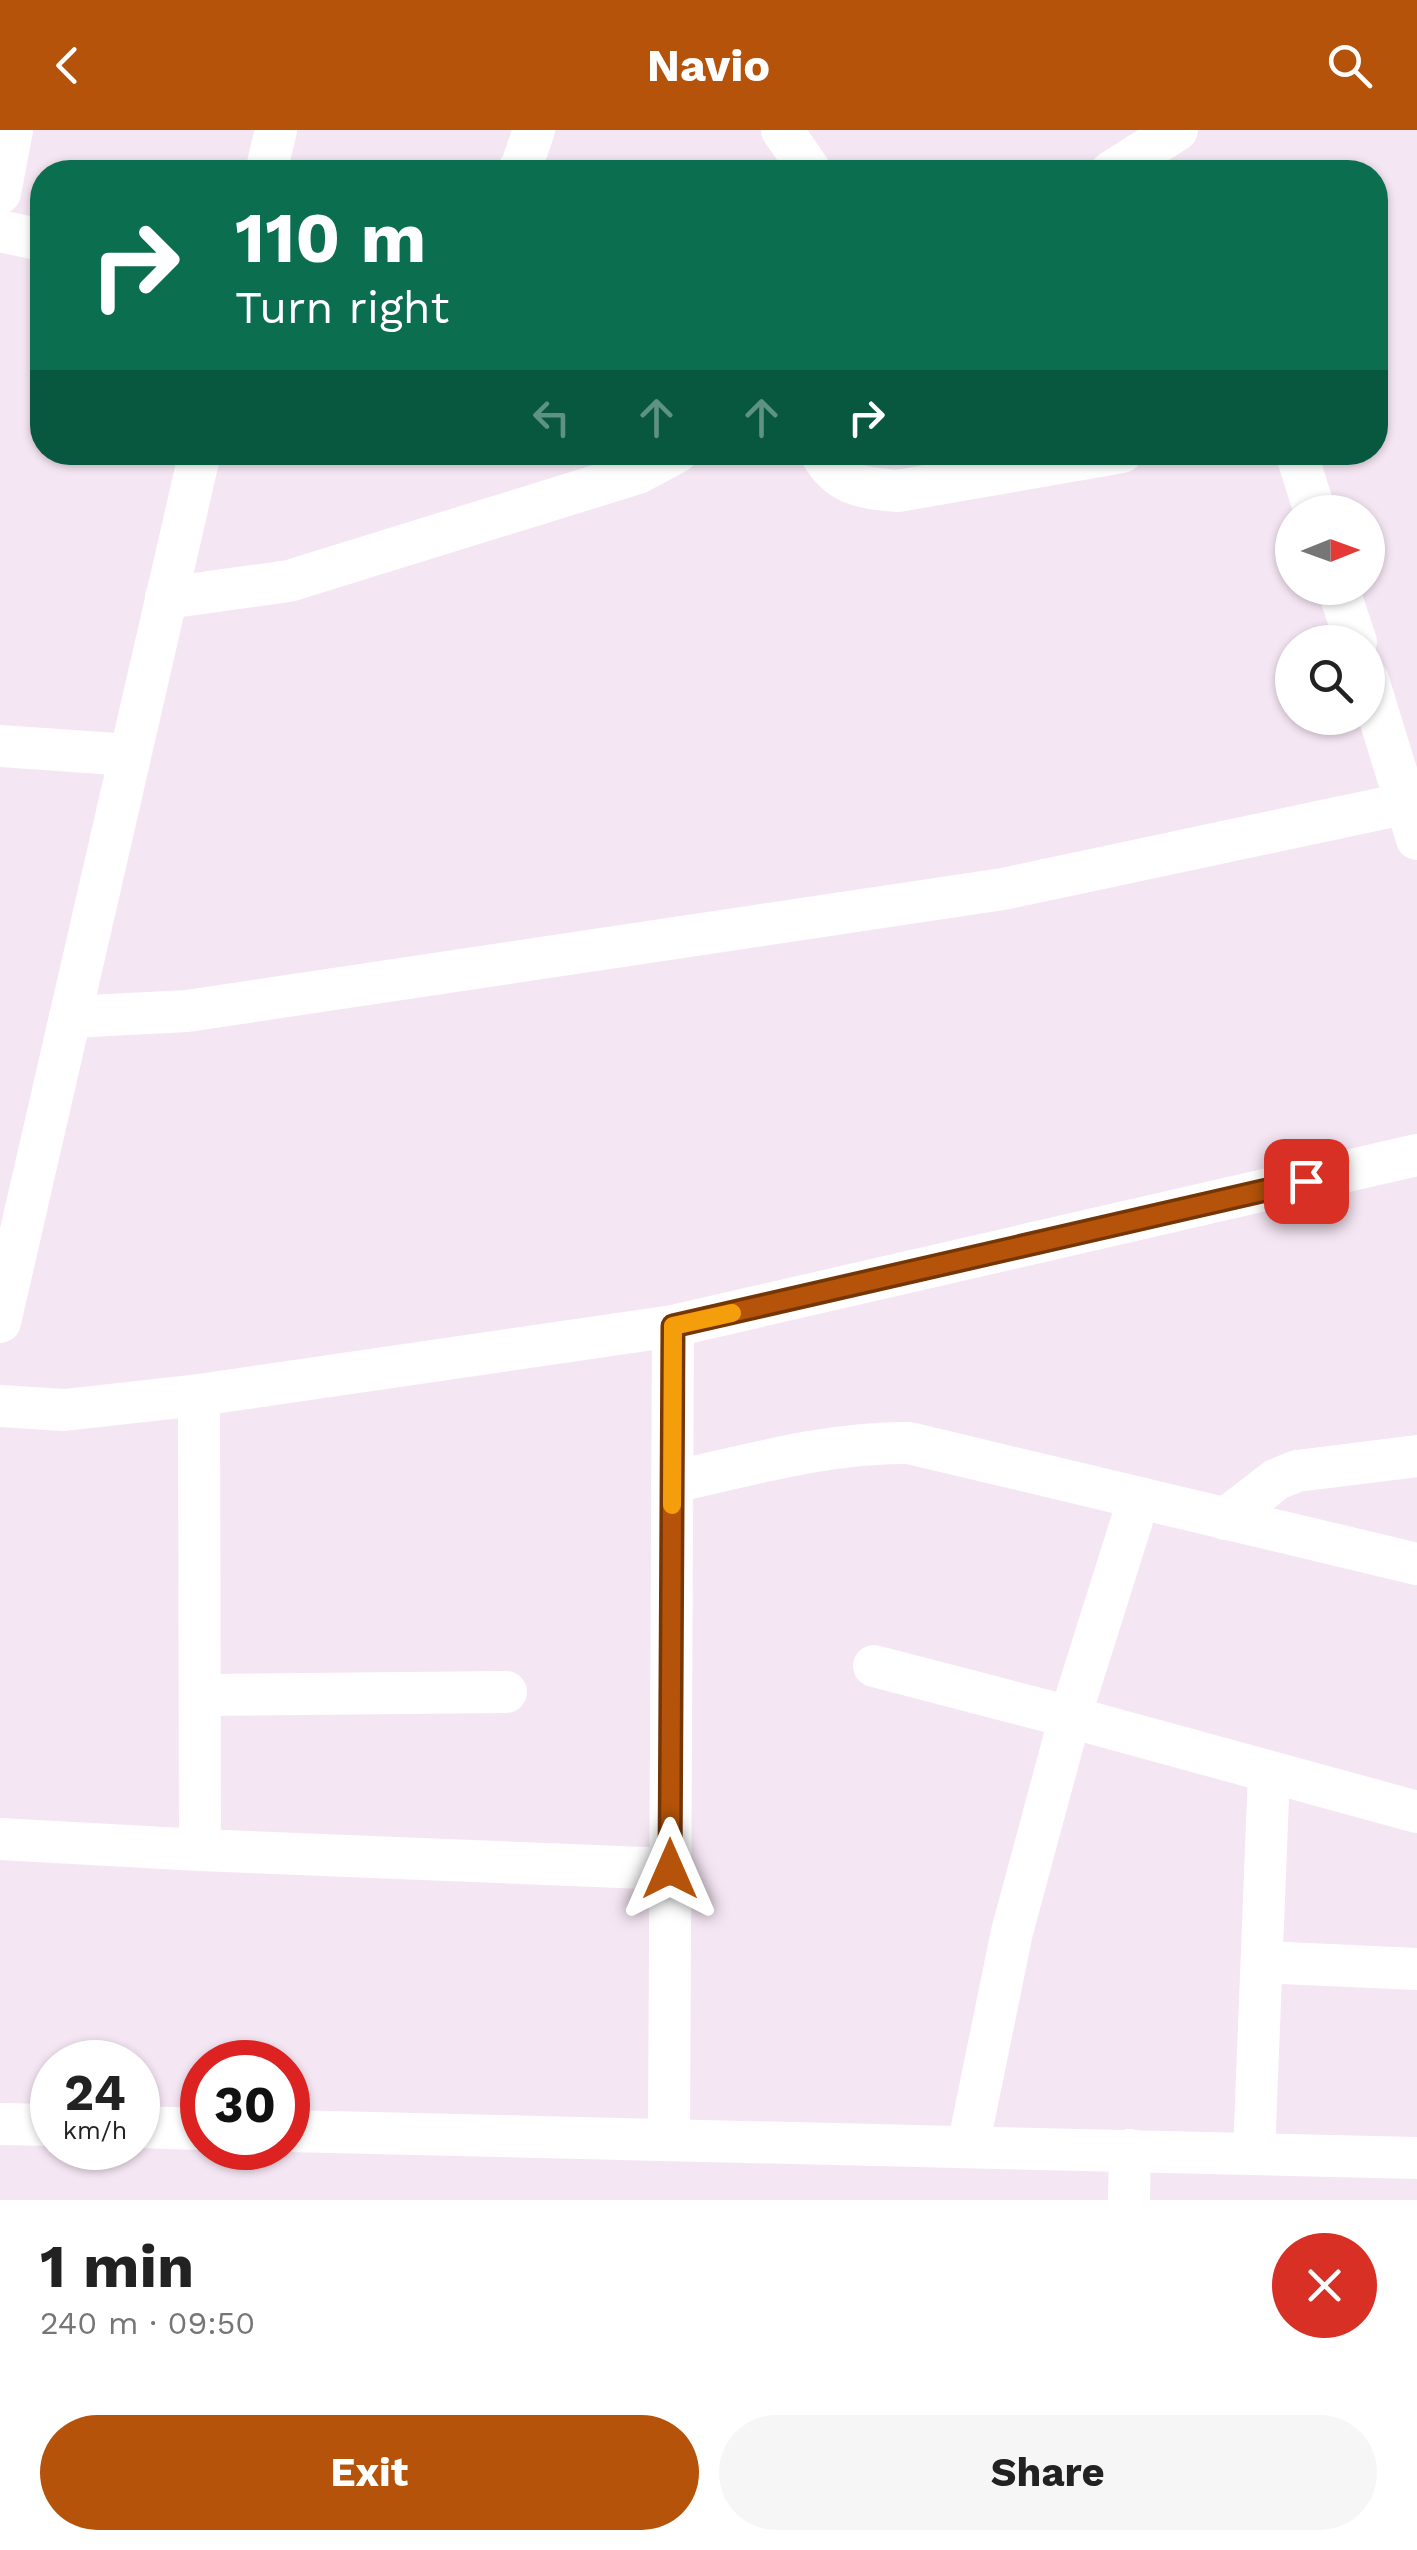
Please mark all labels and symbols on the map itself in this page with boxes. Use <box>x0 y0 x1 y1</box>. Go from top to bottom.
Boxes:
north arrow <box>1275 495 1385 605</box>
pin <box>1264 1139 1349 1224</box>
position arrow <box>618 1817 722 1921</box>
speed limit sign: 30 <box>180 2040 310 2170</box>

